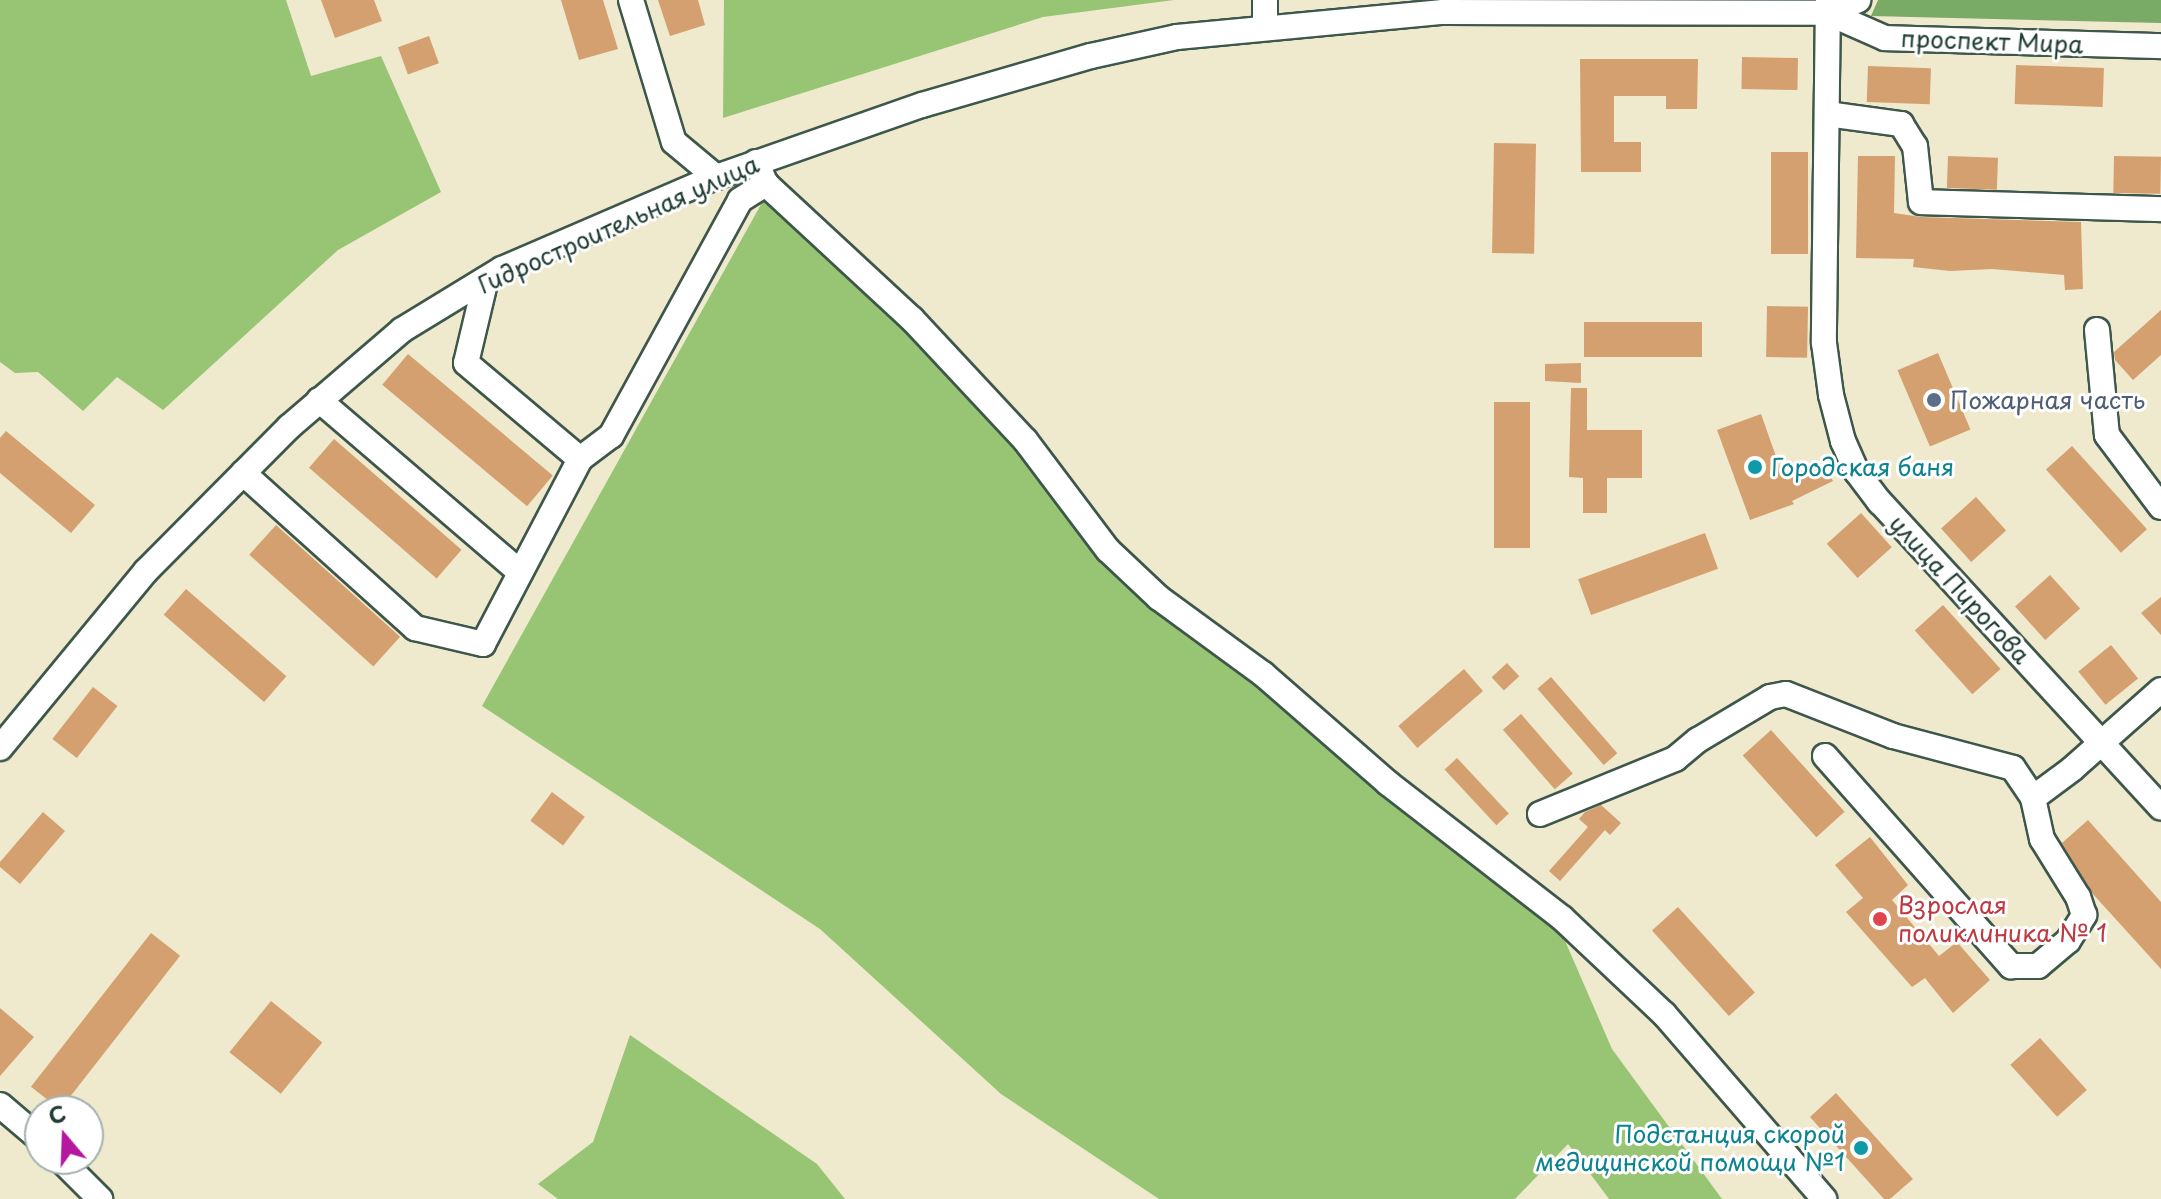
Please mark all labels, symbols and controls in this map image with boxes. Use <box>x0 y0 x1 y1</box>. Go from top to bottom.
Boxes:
street label: проспект Мира <box>1900 23 2084 59</box>
street label: Гидростроительная улица <box>472 149 764 299</box>
place label: Пожарная часть <box>1950 386 2145 414</box>
marker: Пожарная часть <box>1925 391 1943 409</box>
place label: Городская баня <box>1771 453 1954 481</box>
marker: Городская баня <box>1746 458 1764 476</box>
street label: улица Пирогова <box>1884 508 2036 670</box>
place label: Взрослая поликлиника № 1 <box>1898 891 2107 947</box>
marker: Взрослая поликлиника № 1 <box>1869 908 1891 930</box>
north arrow <box>24 1095 104 1175</box>
text: С <box>43 1095 70 1132</box>
place label: Подстанция скорой медицинской помощи №1 <box>1536 1120 1845 1176</box>
marker: Подстанция скорой медицинской помощи №1 <box>1852 1139 1870 1157</box>

